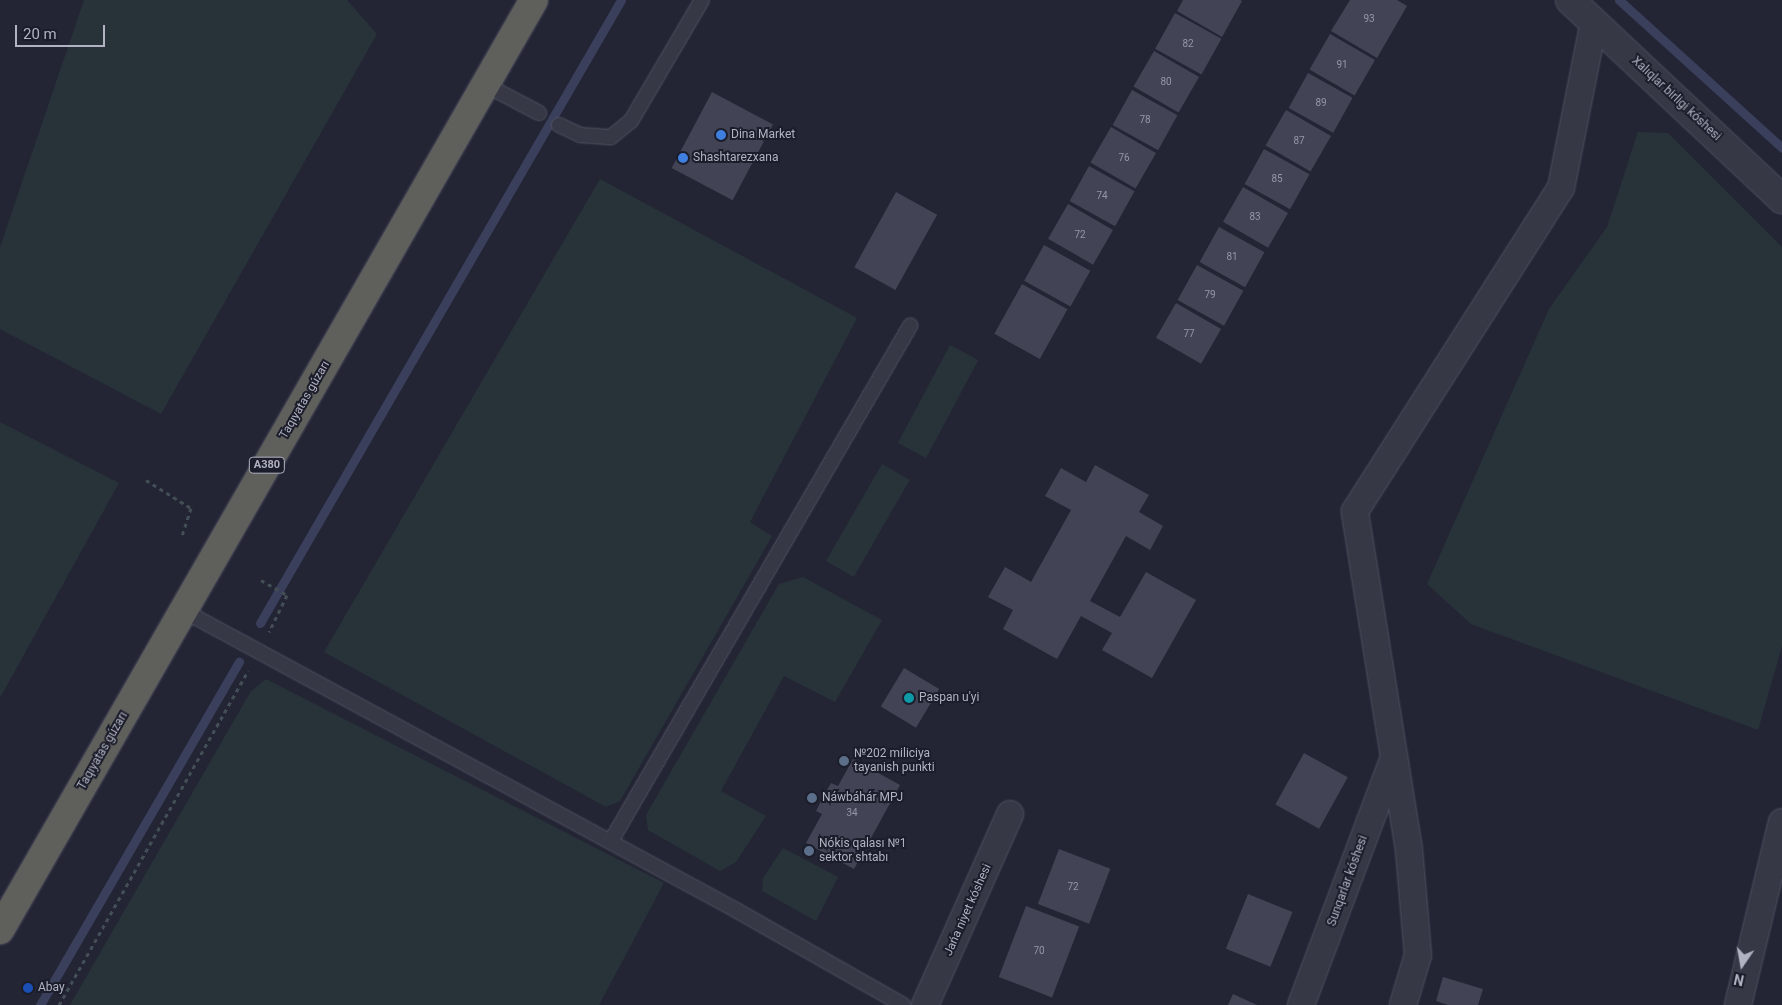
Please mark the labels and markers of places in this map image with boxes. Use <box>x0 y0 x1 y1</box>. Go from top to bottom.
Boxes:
place label: Dina Market <box>731 128 795 142</box>
marker: Dina Market <box>715 129 727 141</box>
place label: Shashtarezxana <box>693 151 778 165</box>
marker: Shashtarezxana <box>677 152 689 164</box>
place label: Paspan u'yi <box>919 691 979 705</box>
marker: Paspan u'yi <box>903 692 915 704</box>
place label: №202 miliciya tayanish punkti <box>854 747 935 775</box>
marker: №202 miliciya tayanish punkti <box>838 755 850 767</box>
place label: Náwbáhár MPJ <box>822 791 903 805</box>
marker: Náwbáhár MPJ <box>806 792 818 804</box>
place label: Nókis qalası №1 sektor shtabı <box>819 837 907 865</box>
marker: Nókis qalası №1 sektor shtabı <box>803 845 815 857</box>
place label: Abay <box>38 981 65 995</box>
marker: Abay <box>22 982 34 994</box>

